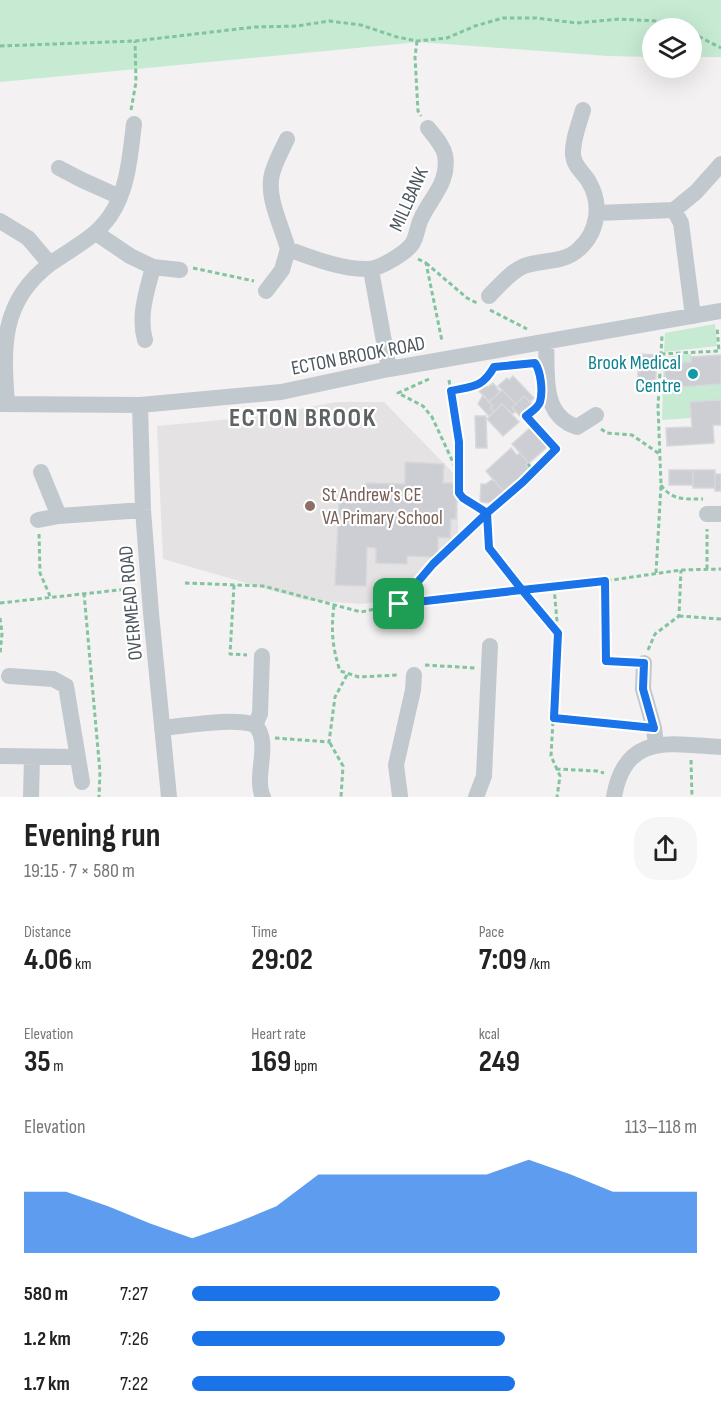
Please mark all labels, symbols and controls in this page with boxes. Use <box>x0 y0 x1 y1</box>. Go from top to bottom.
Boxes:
map controls <box>642 18 702 78</box>
button: layers <box>642 18 702 78</box>
street label: MILLBANK <box>384 164 434 235</box>
street label: ECTON BROOK ROAD <box>289 331 427 381</box>
place label: Brook Medical Centre <box>588 351 681 398</box>
marker: Brook Medical Centre <box>686 367 700 381</box>
district label: ECTON BROOK <box>229 403 377 434</box>
place label: St Andrew's CE VA Primary School <box>322 483 443 530</box>
marker: St Andrew's CE VA Primary School <box>303 499 317 513</box>
street label: OVERMEAD ROAD <box>114 545 148 661</box>
pin <box>373 578 424 629</box>
icon: arrive <box>382 587 415 620</box>
text: Evening run <box>24 816 160 856</box>
button: share <box>634 817 697 880</box>
text: 19:15 · 7 × 580 m <box>24 859 135 883</box>
text: Distance <box>24 923 71 942</box>
text: Time <box>251 923 278 942</box>
text: Pace <box>479 923 504 942</box>
text: 4.06 <box>24 942 73 978</box>
text: 29:02 <box>251 942 313 978</box>
text: 7:09 <box>479 942 527 978</box>
text: km <box>73 955 91 974</box>
text: /km <box>527 955 550 974</box>
text: Elevation <box>24 1025 73 1044</box>
text: Heart rate <box>251 1025 306 1044</box>
text: kcal <box>479 1025 500 1044</box>
text: 35 <box>24 1044 51 1080</box>
text: 169 <box>251 1044 291 1080</box>
text: 249 <box>479 1044 520 1080</box>
text: m <box>51 1057 63 1076</box>
text: bpm <box>291 1057 317 1076</box>
text: Elevation <box>24 1115 86 1139</box>
text: 113–118 m <box>625 1115 697 1139</box>
text: 580 m <box>24 1282 68 1306</box>
text: 7:27 <box>120 1282 148 1306</box>
text: 1.2 km <box>24 1327 71 1351</box>
text: 7:26 <box>120 1327 149 1351</box>
text: 1.7 km <box>24 1372 70 1396</box>
text: 7:22 <box>120 1372 148 1396</box>

